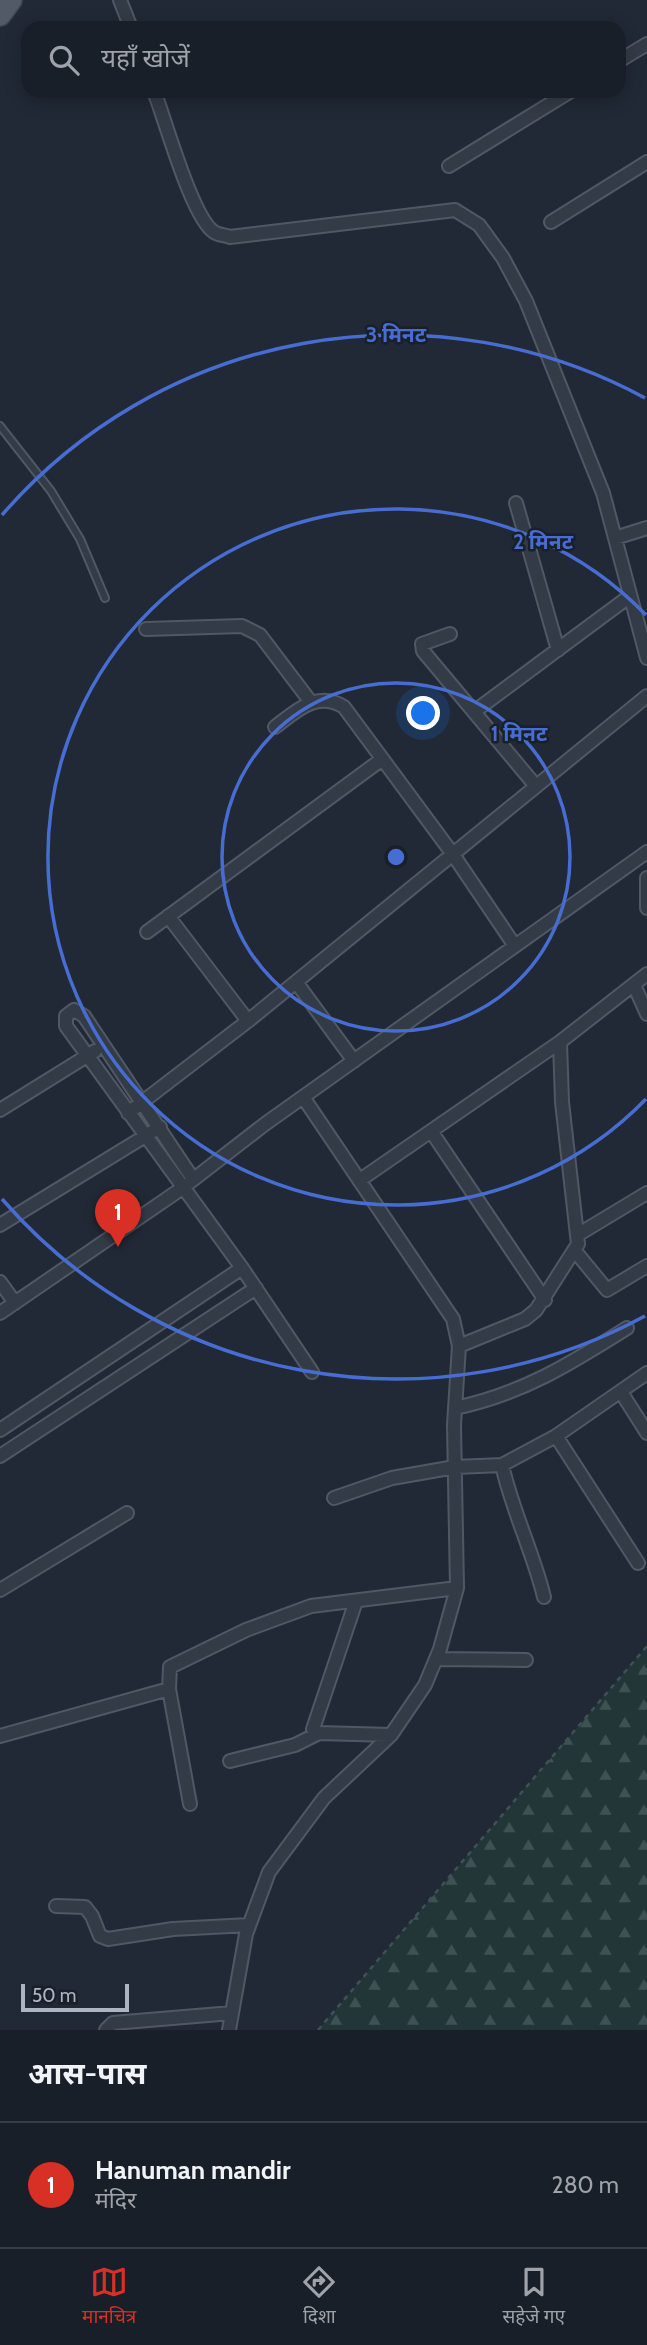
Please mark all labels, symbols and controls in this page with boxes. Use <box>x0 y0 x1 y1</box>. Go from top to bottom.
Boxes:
search box <box>21 21 626 98</box>
icon: search <box>45 41 83 79</box>
text: यहाँ खोजें <box>101 42 190 74</box>
text: 3 मिनट <box>366 322 427 347</box>
text: 2 मिनट <box>513 529 574 554</box>
your location <box>406 696 440 730</box>
text: 1 मिनट <box>491 721 548 746</box>
centre of rings <box>384 845 408 869</box>
pin: 1 <box>95 1189 141 1247</box>
scale bar <box>21 1981 130 2013</box>
text: 50 m <box>32 1984 76 2007</box>
text: आस-पास <box>28 2055 146 2092</box>
text: Hanuman mandir <box>95 2154 291 2186</box>
text: 1 <box>47 2171 55 2199</box>
text: 280 m <box>552 2171 619 2199</box>
text: मंदिर <box>95 2186 136 2214</box>
tab: मानचित्र <box>82 2263 136 2331</box>
tab: दिशा <box>300 2263 338 2331</box>
tab: सहेजे गए <box>502 2263 565 2331</box>

